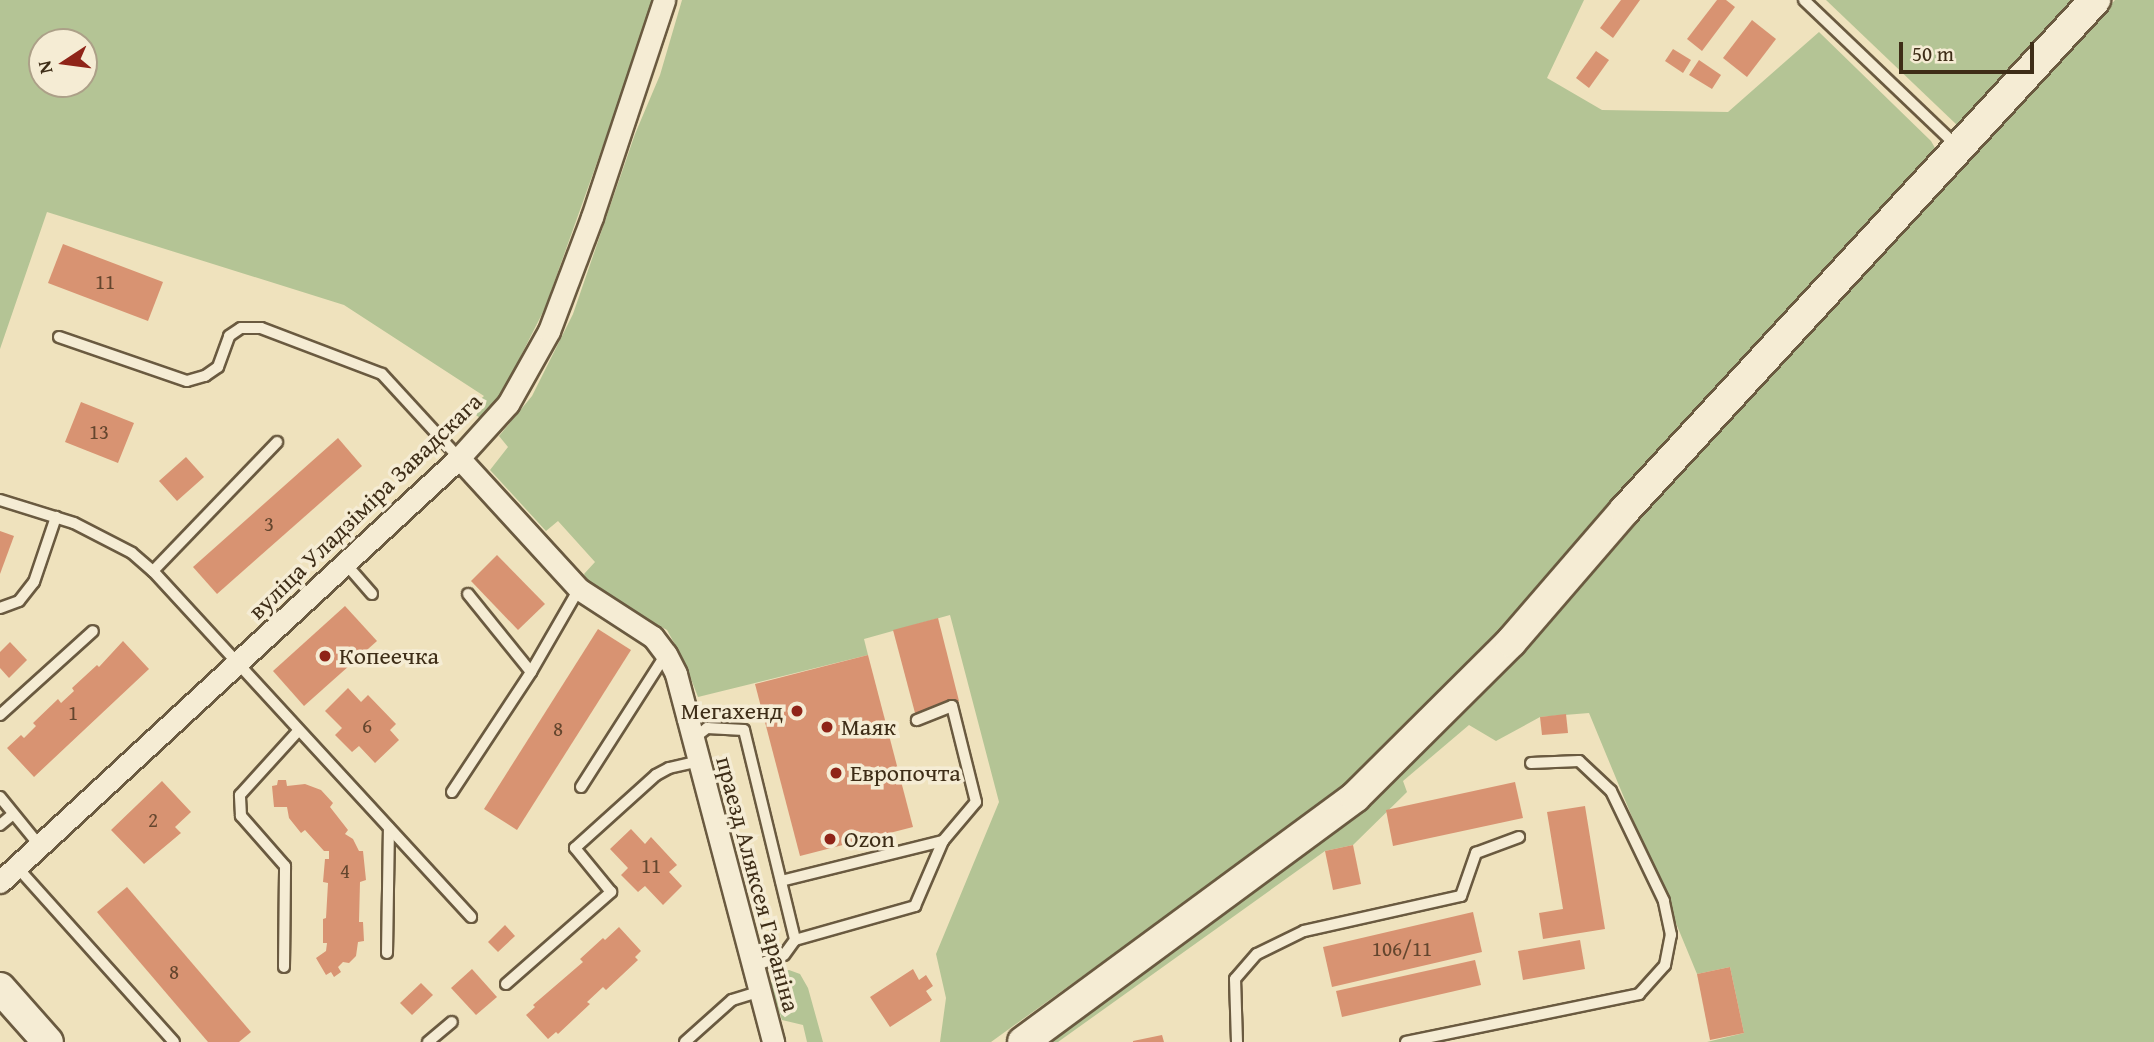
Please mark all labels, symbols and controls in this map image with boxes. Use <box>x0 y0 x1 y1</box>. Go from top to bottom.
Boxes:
north arrow <box>28 28 98 98</box>
scale bar <box>1902 28 2037 72</box>
text: 50 m <box>1912 38 1954 69</box>
text: N <box>29 58 60 77</box>
house number: 11 <box>95 269 115 295</box>
street label: вуліца Уладзіміра Завадскага <box>242 387 488 625</box>
house number: 13 <box>89 419 109 445</box>
house number: 3 <box>264 511 274 537</box>
place label: Копеечка <box>339 642 439 670</box>
marker: Копеечка <box>317 648 333 664</box>
place label: Мегахенд <box>681 697 783 725</box>
house number: 1 <box>68 700 78 726</box>
marker: Мегахенд <box>789 703 805 719</box>
house number: 6 <box>362 713 372 739</box>
place label: Маяк <box>841 713 896 741</box>
house number: 8 <box>553 716 563 742</box>
marker: Маяк <box>819 719 835 735</box>
street label: праезд Аляксея Гараніна <box>710 753 806 1015</box>
place label: Европочта <box>850 759 961 787</box>
marker: Европочта <box>828 765 844 781</box>
house number: 2 <box>148 807 158 833</box>
place label: Ozon <box>844 825 895 853</box>
marker: Ozon <box>822 831 838 847</box>
house number: 11 <box>641 853 661 879</box>
house number: 4 <box>340 858 350 884</box>
house number: 106/11 <box>1372 936 1432 962</box>
house number: 8 <box>169 959 179 985</box>

